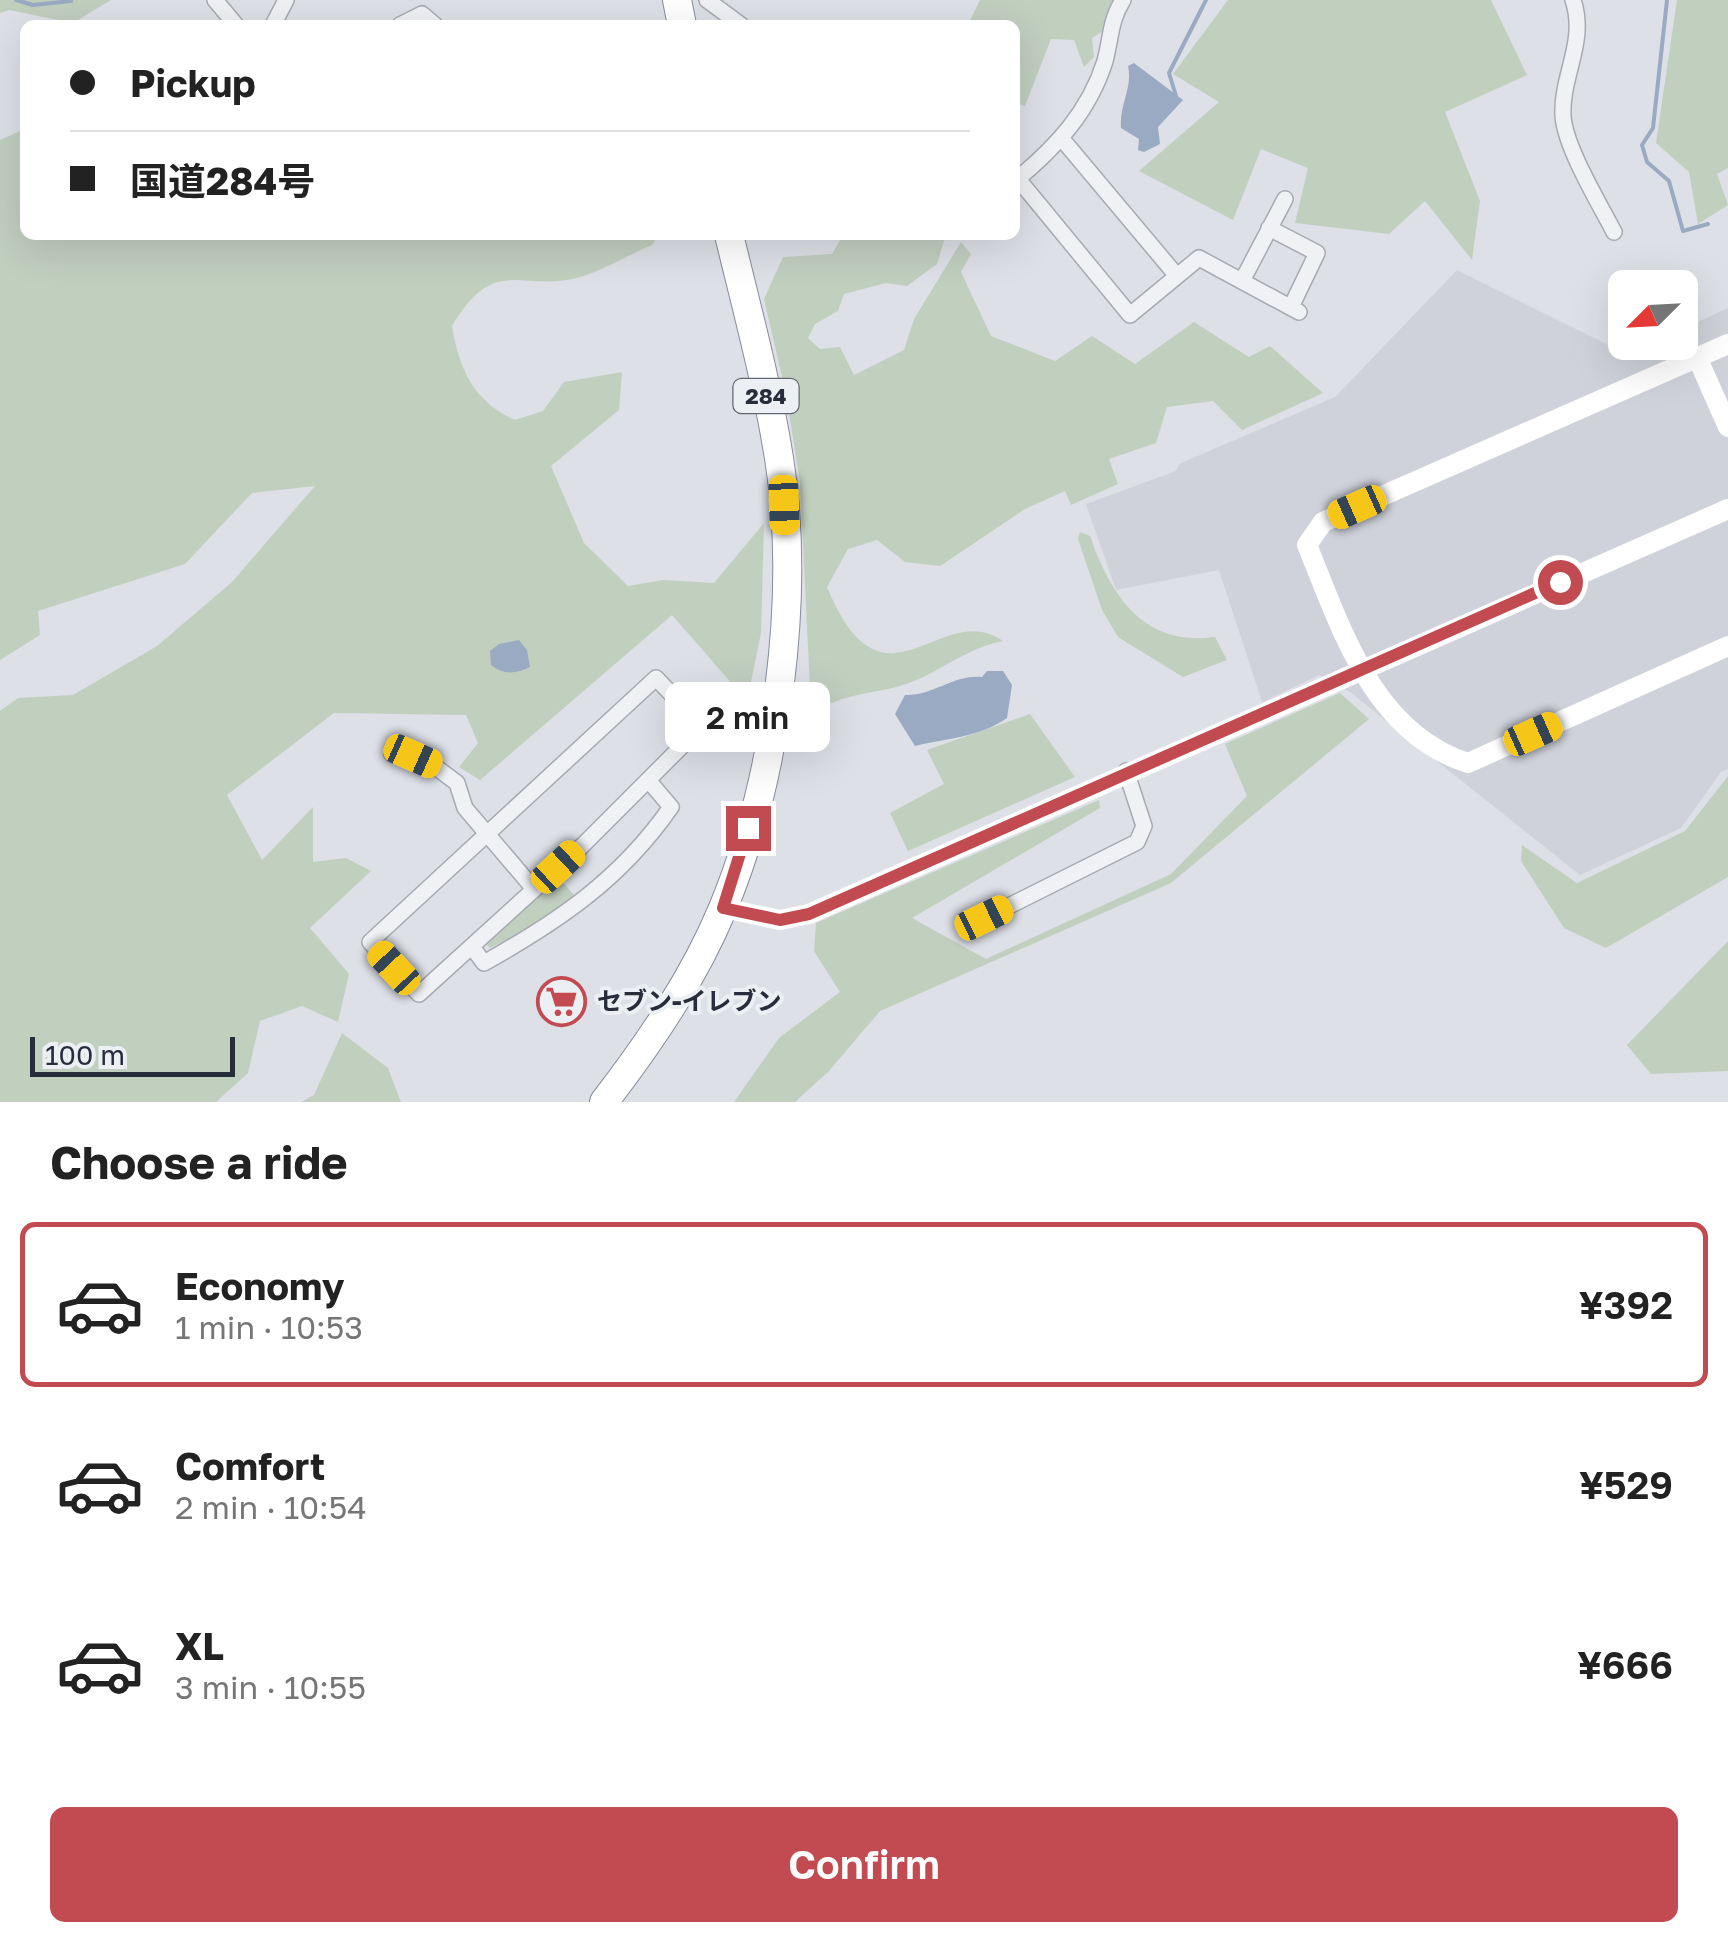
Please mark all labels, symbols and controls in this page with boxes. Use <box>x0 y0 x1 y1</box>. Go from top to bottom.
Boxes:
text: Pickup <box>130 60 256 105</box>
text: 国道284号 <box>130 158 315 203</box>
north arrow <box>1608 270 1698 360</box>
map controls <box>1608 270 1698 360</box>
road number: 284 <box>734 379 798 413</box>
car <box>768 474 800 536</box>
car <box>1323 481 1391 533</box>
route start <box>1538 560 1583 605</box>
callout: 2 min <box>666 683 830 753</box>
text: 2 min <box>706 698 789 736</box>
car <box>1499 708 1567 760</box>
car <box>379 730 447 782</box>
route end <box>726 806 771 851</box>
car <box>526 836 590 898</box>
car <box>950 891 1018 945</box>
car <box>363 936 425 1000</box>
supermarket icon: セブン-イレブン <box>536 975 588 1027</box>
place label: セブン-イレブン <box>597 985 782 1016</box>
scale bar <box>30 1032 235 1076</box>
text: 100 m <box>45 1038 125 1071</box>
text: Choose a ride <box>50 1135 348 1189</box>
icon: car <box>55 1260 145 1350</box>
text: Economy <box>175 1263 344 1308</box>
text: ¥392 <box>1579 1282 1673 1327</box>
text: 1 min · 10:53 <box>175 1308 363 1346</box>
icon: car <box>55 1440 145 1530</box>
text: Comfort <box>175 1443 325 1488</box>
text: ¥529 <box>1579 1462 1673 1507</box>
text: 2 min · 10:54 <box>175 1488 367 1526</box>
icon: car <box>55 1620 145 1710</box>
text: XL <box>175 1623 224 1668</box>
text: ¥666 <box>1577 1642 1673 1687</box>
text: 3 min · 10:55 <box>175 1668 366 1706</box>
button: Confirm <box>50 1807 1678 1922</box>

